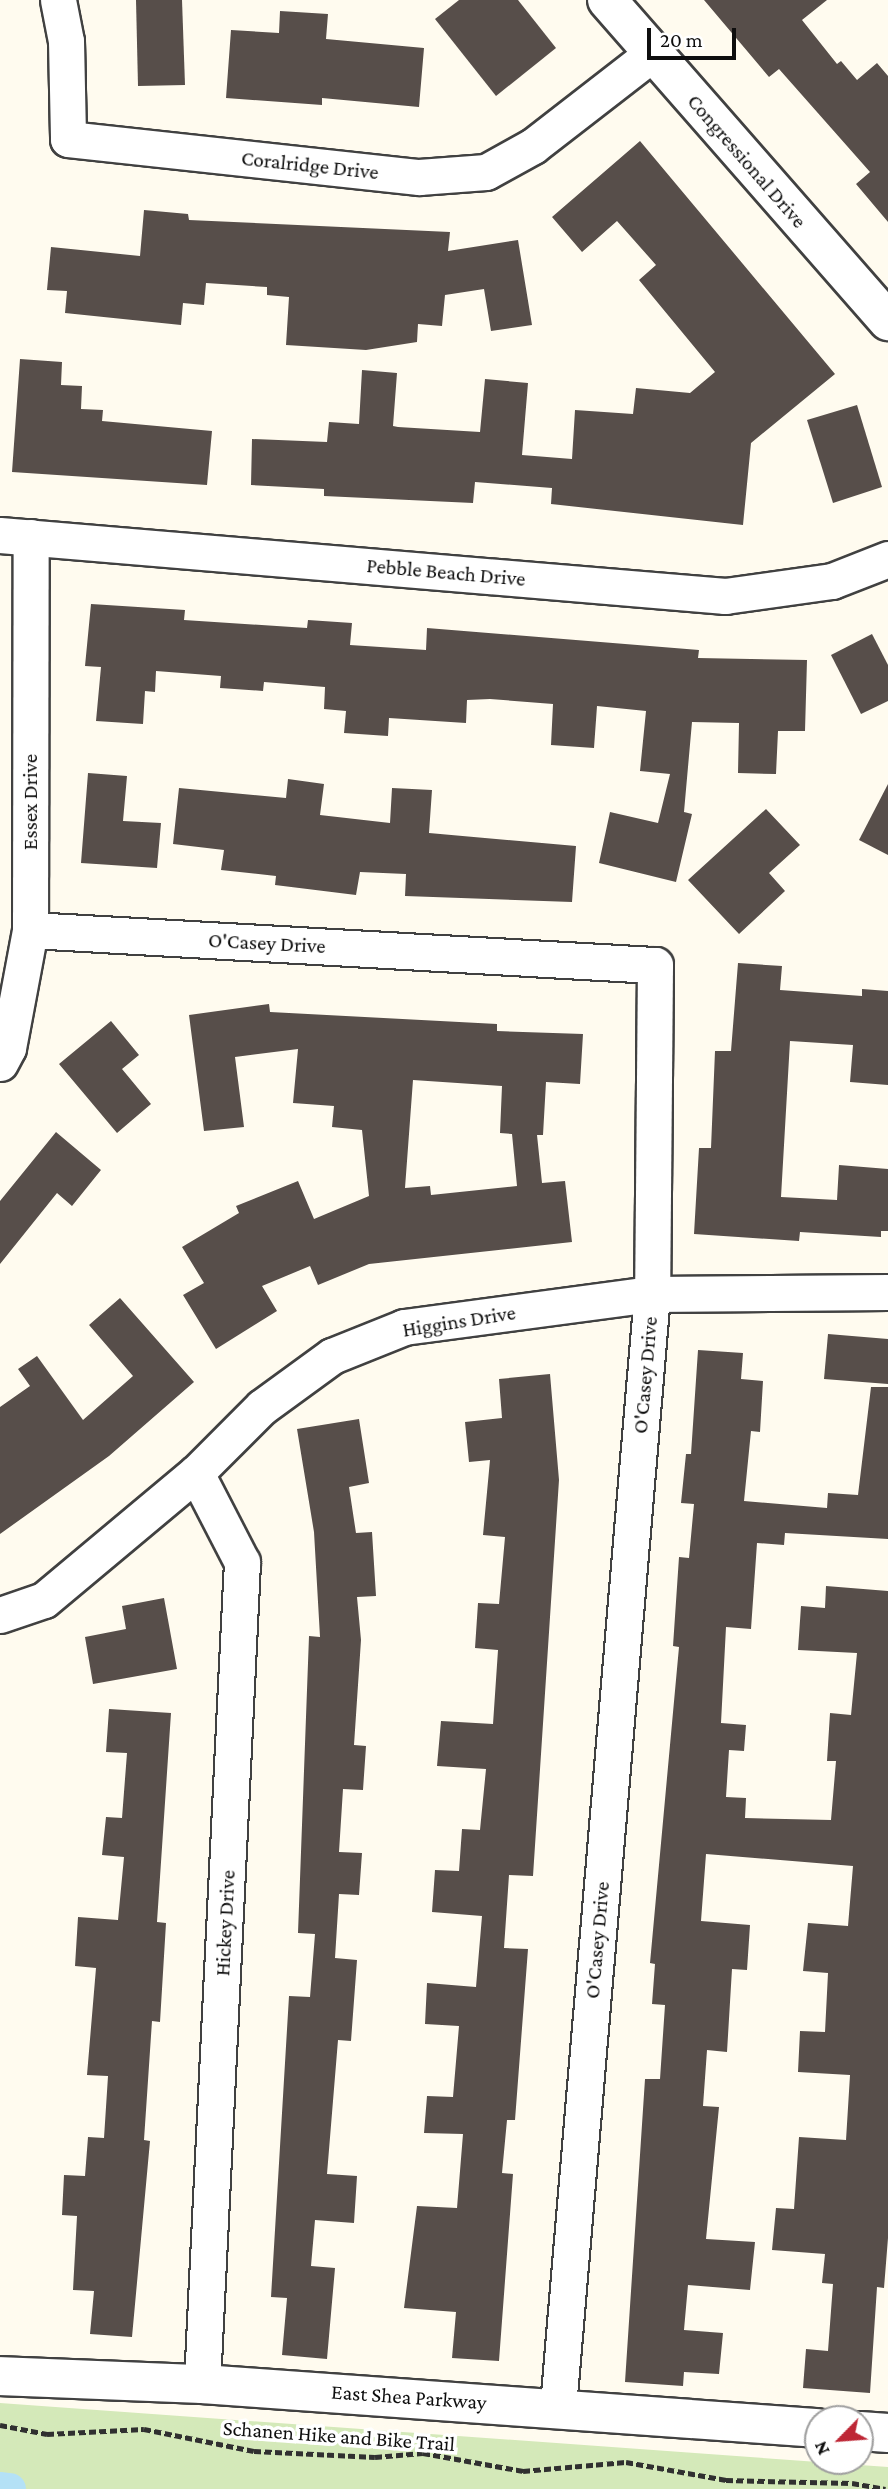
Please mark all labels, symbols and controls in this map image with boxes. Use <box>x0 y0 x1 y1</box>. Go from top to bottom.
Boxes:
scale bar <box>650 14 739 58</box>
text: 20 m <box>660 28 703 52</box>
street label: Congressional Drive <box>682 89 812 233</box>
street label: Coralridge Drive <box>240 145 380 185</box>
street label: Pebble Beach Drive <box>365 552 527 592</box>
street label: Essex Drive <box>17 754 43 850</box>
street label: O'Casey Drive <box>208 927 326 959</box>
street label: Higgins Drive <box>401 1300 517 1342</box>
street label: O'Casey Drive <box>627 1315 663 1435</box>
street label: Hickey Drive <box>210 1869 240 1977</box>
street label: O'Casey Drive <box>579 1880 615 2000</box>
street label: East Shea Parkway <box>330 2379 488 2415</box>
north arrow <box>804 2405 874 2475</box>
street label: Schanen Hike and Bike Trail <box>222 2415 456 2457</box>
text: N <box>809 2438 834 2459</box>

